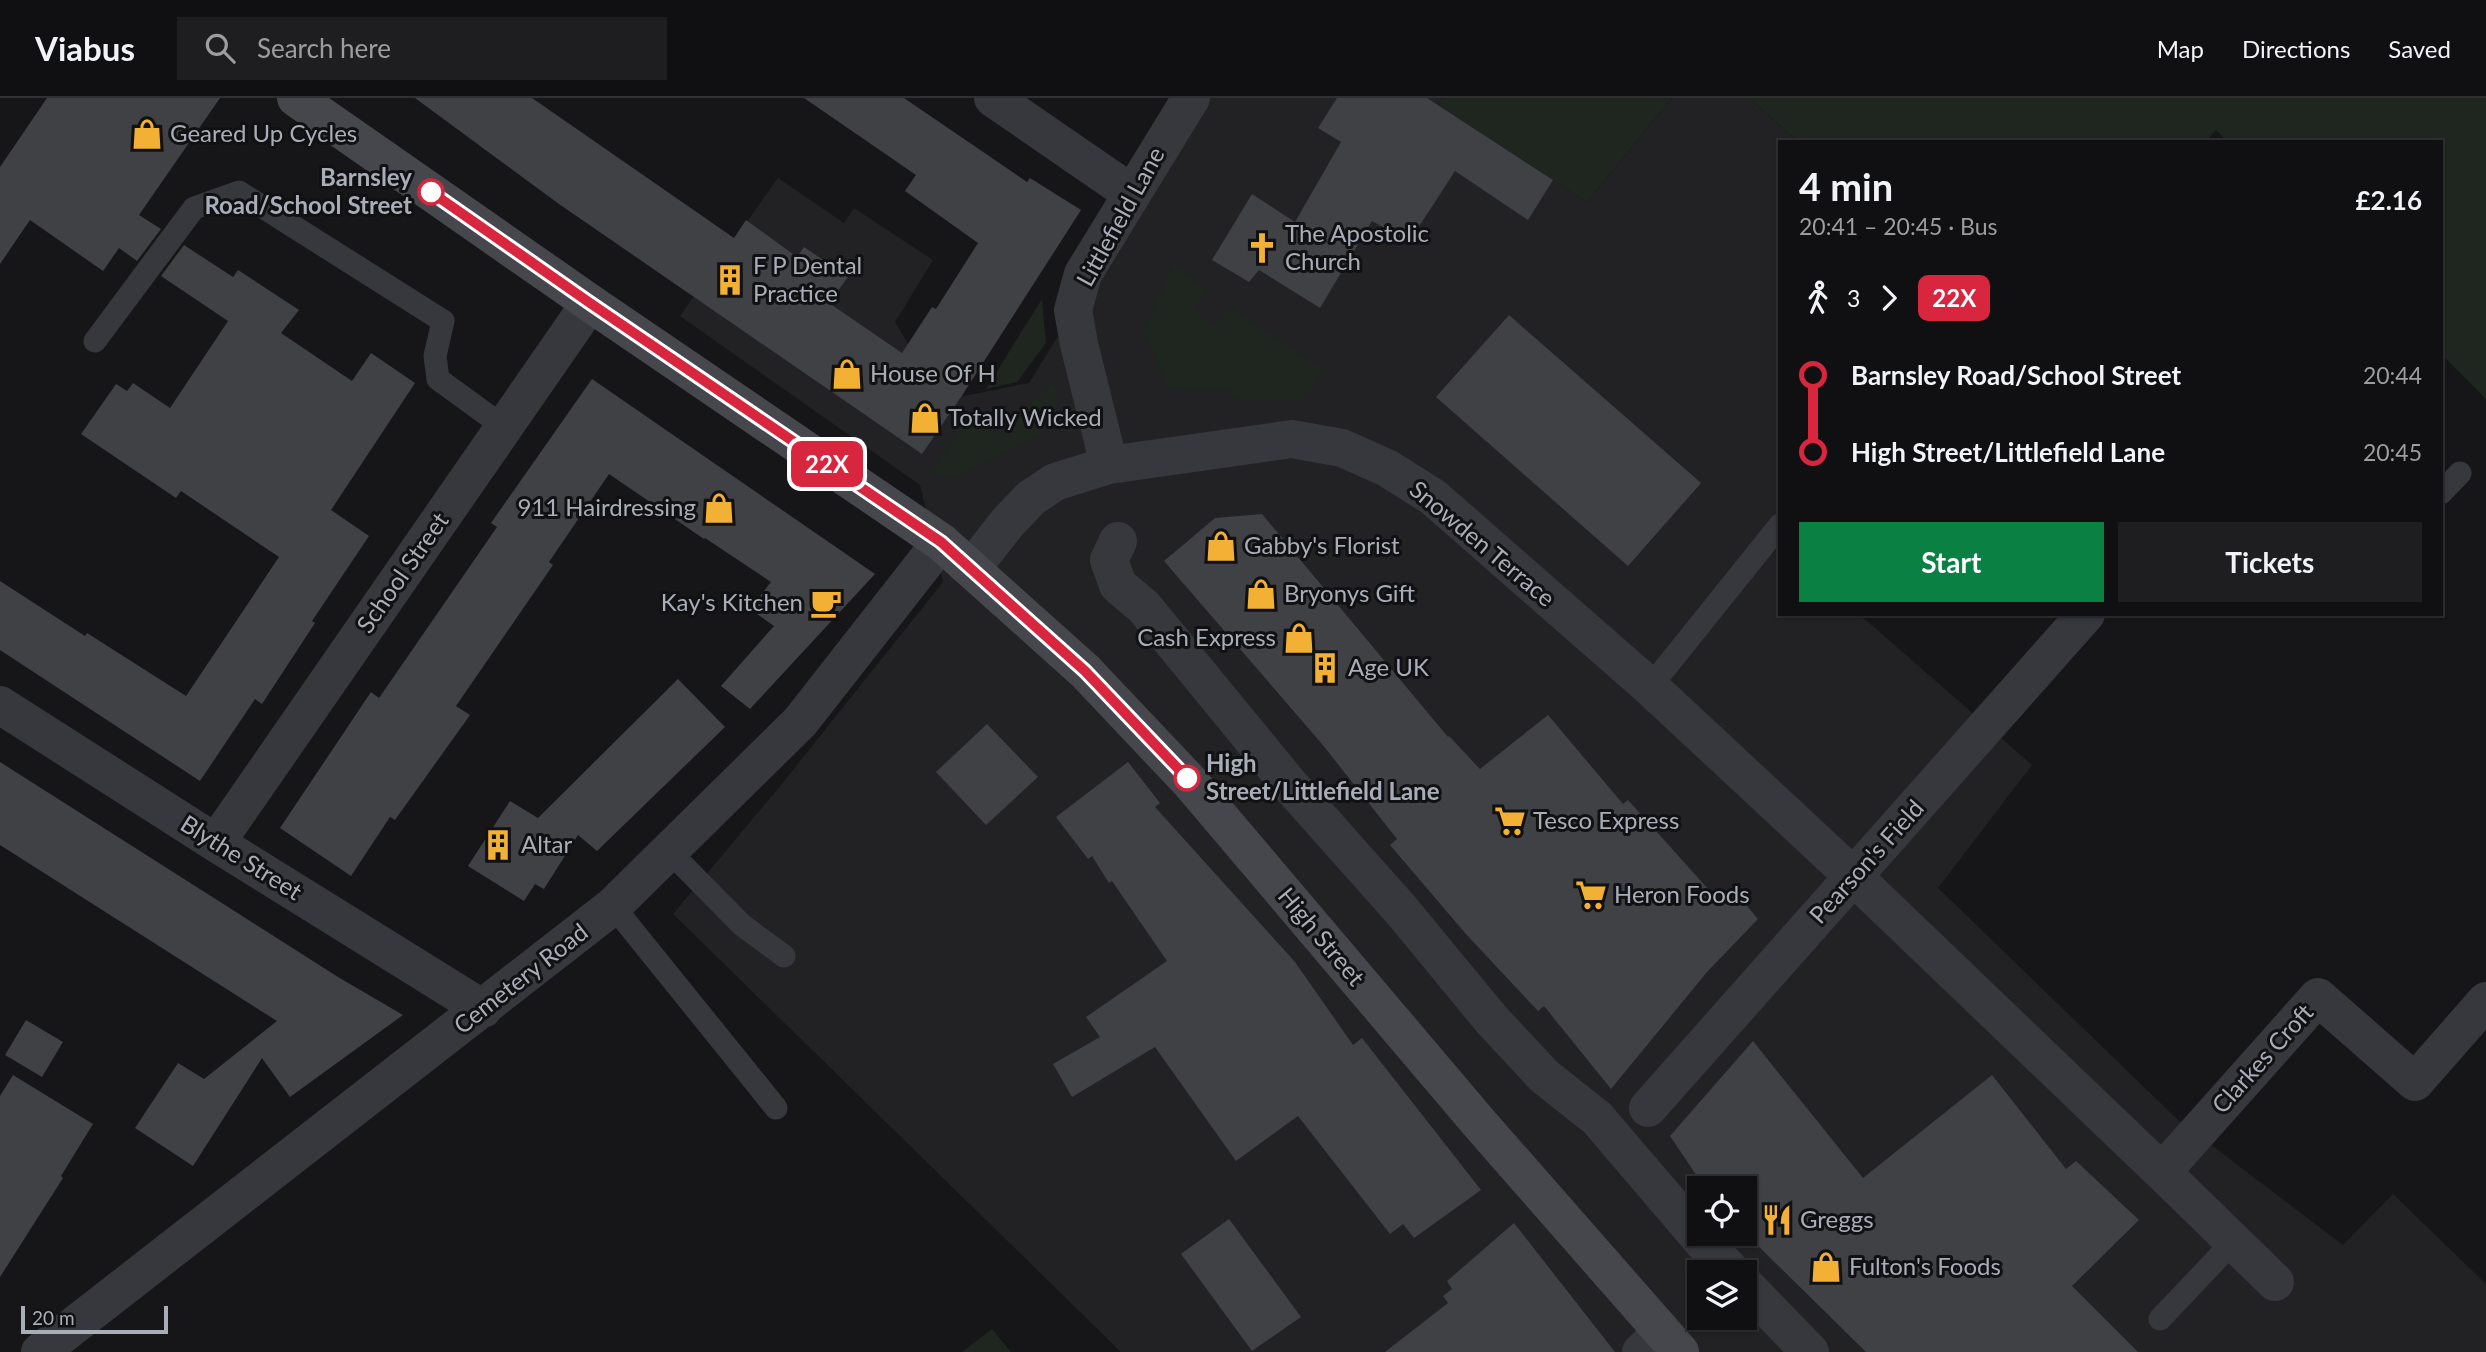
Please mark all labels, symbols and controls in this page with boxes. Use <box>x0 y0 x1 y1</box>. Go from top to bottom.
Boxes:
search box <box>177 17 667 80</box>
text: Viabus <box>35 28 135 68</box>
icon: search <box>201 29 239 67</box>
text: Search here <box>257 32 391 64</box>
text: Map <box>2157 34 2204 63</box>
text: Directions <box>2242 34 2350 63</box>
text: Saved <box>2388 34 2451 63</box>
shop icon: Geared Up Cycles <box>130 117 164 151</box>
place label: Geared Up Cycles <box>170 118 357 147</box>
street label: Littlefield Lane <box>1070 142 1170 291</box>
place label: Barnsley Road/School Street <box>204 162 412 219</box>
text: 4 min <box>1799 163 1893 209</box>
marker: Barnsley Road/School Street <box>418 179 444 205</box>
text: £2.16 <box>2356 184 2422 216</box>
text: 20:41 – 20:45 · Bus <box>1799 212 1998 240</box>
place label: The Apostolic Church <box>1285 218 1429 275</box>
church icon: The Apostolic Church <box>1245 231 1279 265</box>
place label: F P Dental Practice <box>753 250 862 307</box>
building icon: F P Dental Practice <box>713 263 747 297</box>
icon: walk <box>1799 279 1837 317</box>
icon: forward <box>1870 279 1908 317</box>
text: 22X <box>1932 283 1976 312</box>
text: 3 <box>1847 284 1860 312</box>
shop icon: House Of H <box>830 357 864 391</box>
place label: House Of H <box>870 358 996 387</box>
text: Barnsley Road/School Street <box>1851 359 2181 391</box>
text: 20:44 <box>2363 361 2422 389</box>
shop icon: Totally Wicked <box>908 401 942 435</box>
place label: Totally Wicked <box>948 402 1102 431</box>
text: High Street/Littlefield Lane <box>1851 436 2165 468</box>
text: 20:45 <box>2363 438 2422 466</box>
line badge: 22X <box>787 441 867 487</box>
text: 22X <box>805 449 849 478</box>
street label: Snowden Terrace <box>1405 474 1561 612</box>
shop icon: 911 Hairdressing <box>702 491 736 525</box>
place label: 911 Hairdressing <box>517 492 696 521</box>
street label: School Street <box>350 506 454 638</box>
button: Start <box>1799 522 2104 602</box>
button: Tickets <box>2118 522 2422 602</box>
shop icon: Gabby's Florist <box>1204 529 1238 563</box>
place label: Gabby's Florist <box>1244 530 1400 559</box>
shop icon: Bryonys Gift <box>1244 577 1278 611</box>
place label: Bryonys Gift <box>1284 578 1416 607</box>
cafe icon: Kay's Kitchen <box>809 586 843 620</box>
place label: Kay's Kitchen <box>661 587 803 616</box>
shop icon: Cash Express <box>1282 621 1316 655</box>
place label: Cash Express <box>1137 622 1276 651</box>
building icon: Age UK <box>1308 651 1342 685</box>
place label: Age UK <box>1348 652 1429 681</box>
place label: High Street/Littlefield Lane <box>1206 748 1440 805</box>
marker: High Street/Littlefield Lane <box>1174 765 1200 791</box>
street label: Pearson's Field <box>1803 793 1929 929</box>
supermarket icon: Tesco Express <box>1493 804 1527 838</box>
place label: Tesco Express <box>1533 805 1679 834</box>
street label: Blythe Street <box>176 808 308 906</box>
building icon: Altar <box>481 828 515 862</box>
place label: Altar <box>521 829 572 858</box>
supermarket icon: Heron Foods <box>1574 878 1608 912</box>
place label: Heron Foods <box>1614 879 1750 908</box>
street label: High Street <box>1273 881 1372 991</box>
street label: Cemetery Road <box>447 917 593 1039</box>
street label: Clarkes Croft <box>2205 997 2319 1119</box>
map controls <box>1687 1176 1757 1330</box>
button: locate <box>1687 1176 1757 1246</box>
restaurant icon: Greggs <box>1760 1203 1794 1237</box>
place label: Greggs <box>1800 1204 1874 1233</box>
shop icon: Fulton's Foods <box>1809 1250 1843 1284</box>
place label: Fulton's Foods <box>1849 1251 2001 1280</box>
button: layers <box>1687 1260 1757 1330</box>
scale bar <box>21 1303 168 1335</box>
text: 20 m <box>32 1306 75 1329</box>

